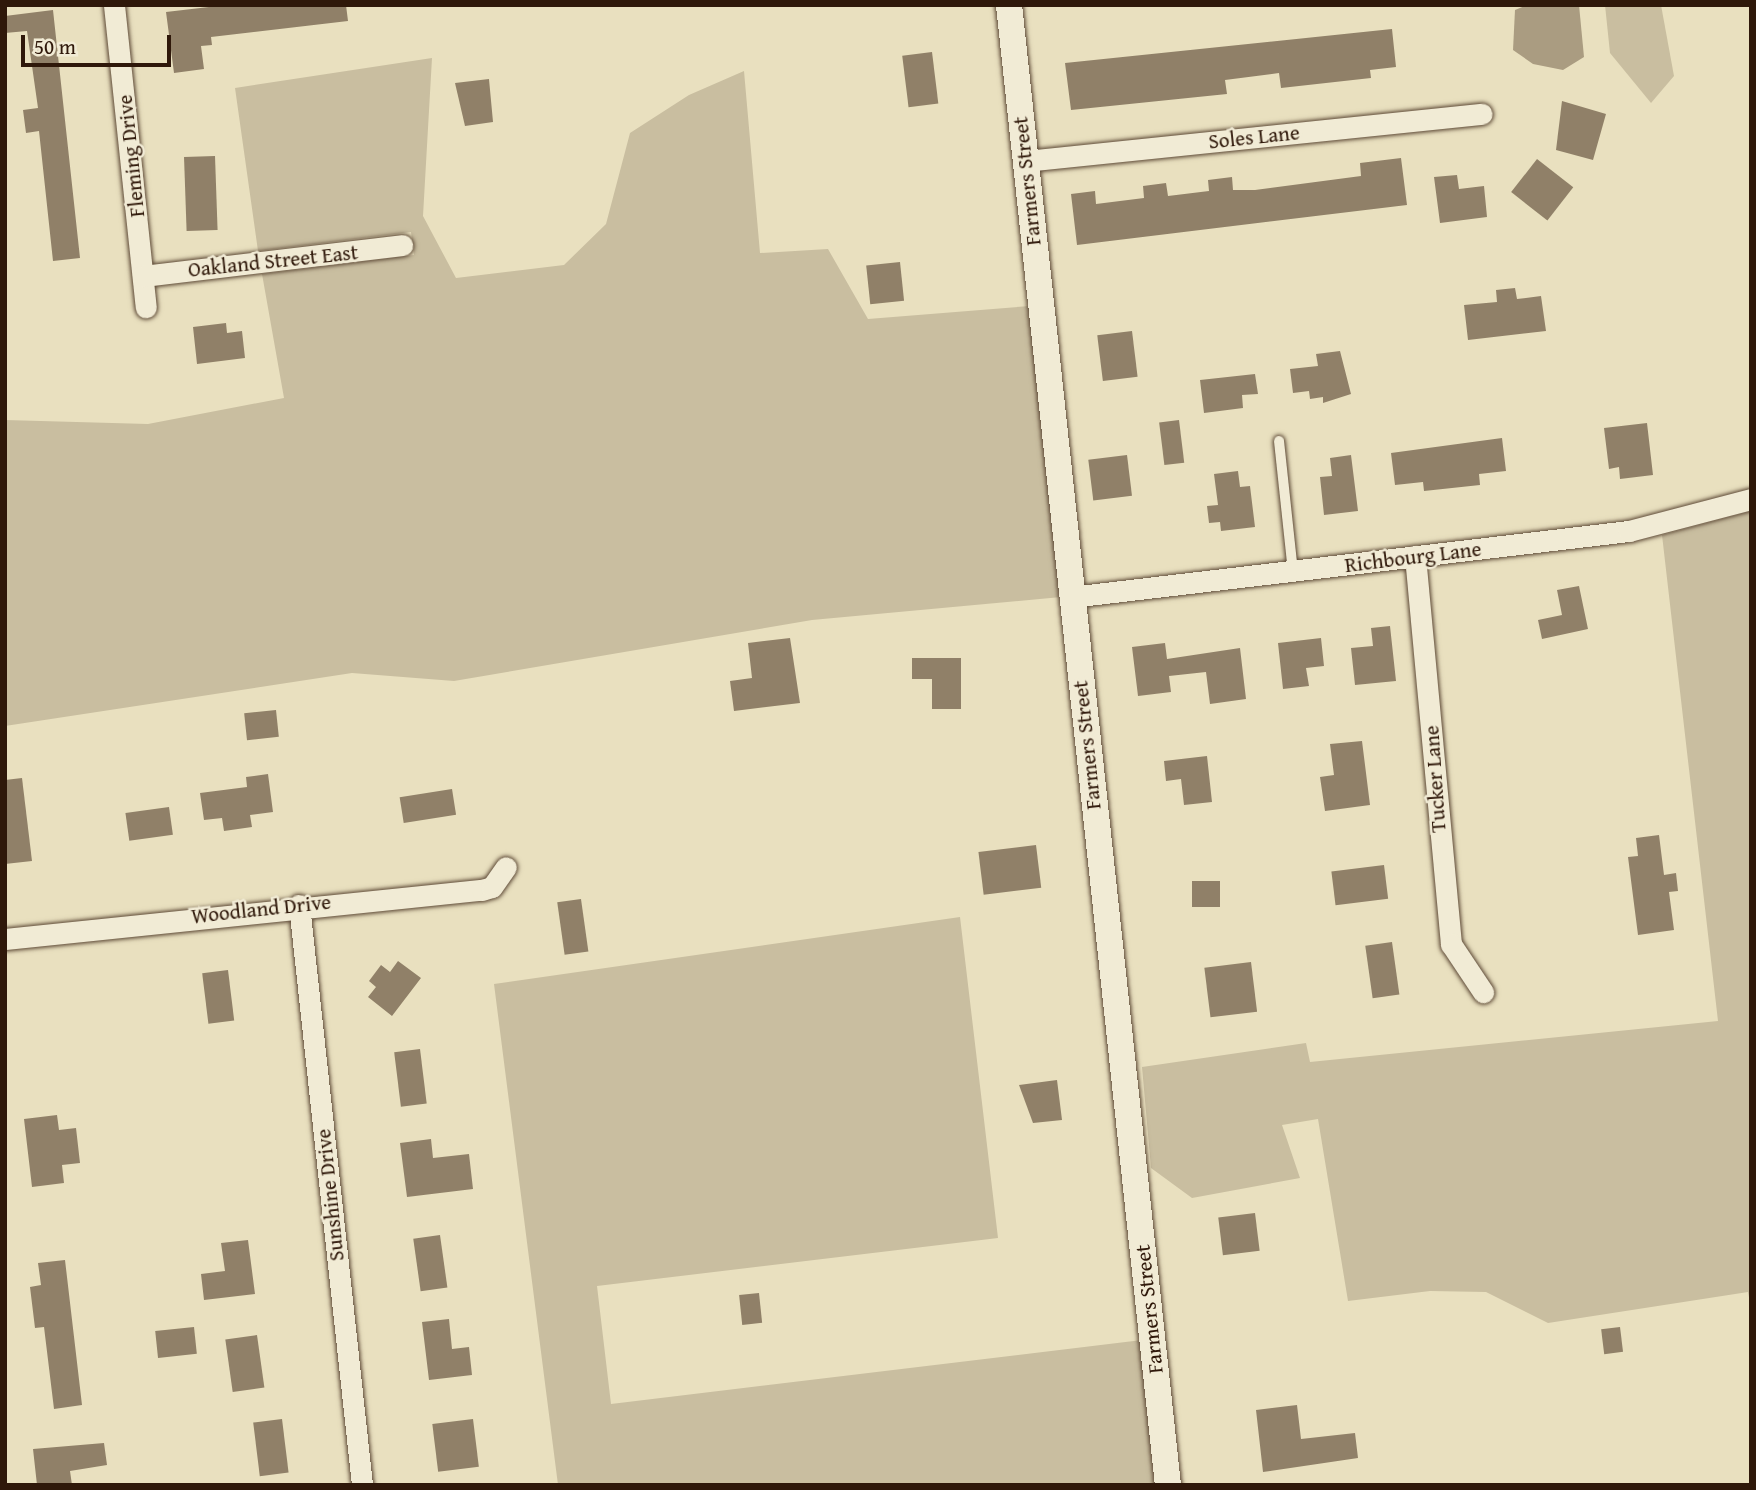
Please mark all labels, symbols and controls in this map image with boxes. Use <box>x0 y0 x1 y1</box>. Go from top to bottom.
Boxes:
scale bar <box>24 21 175 65</box>
text: 50 m <box>34 31 76 62</box>
street label: Fleming Drive <box>112 94 150 218</box>
street label: Farmers Street <box>1008 115 1046 247</box>
street label: Soles Lane <box>1207 120 1301 154</box>
street label: Oakland Street East <box>187 240 359 282</box>
street label: Richbourg Lane <box>1343 536 1483 578</box>
street label: Farmers Street <box>1068 679 1106 811</box>
street label: Tucker Lane <box>1419 725 1451 833</box>
street label: Woodland Drive <box>190 889 332 929</box>
street label: Sunshine Drive <box>311 1128 349 1262</box>
street label: Farmers Street <box>1130 1243 1168 1375</box>

